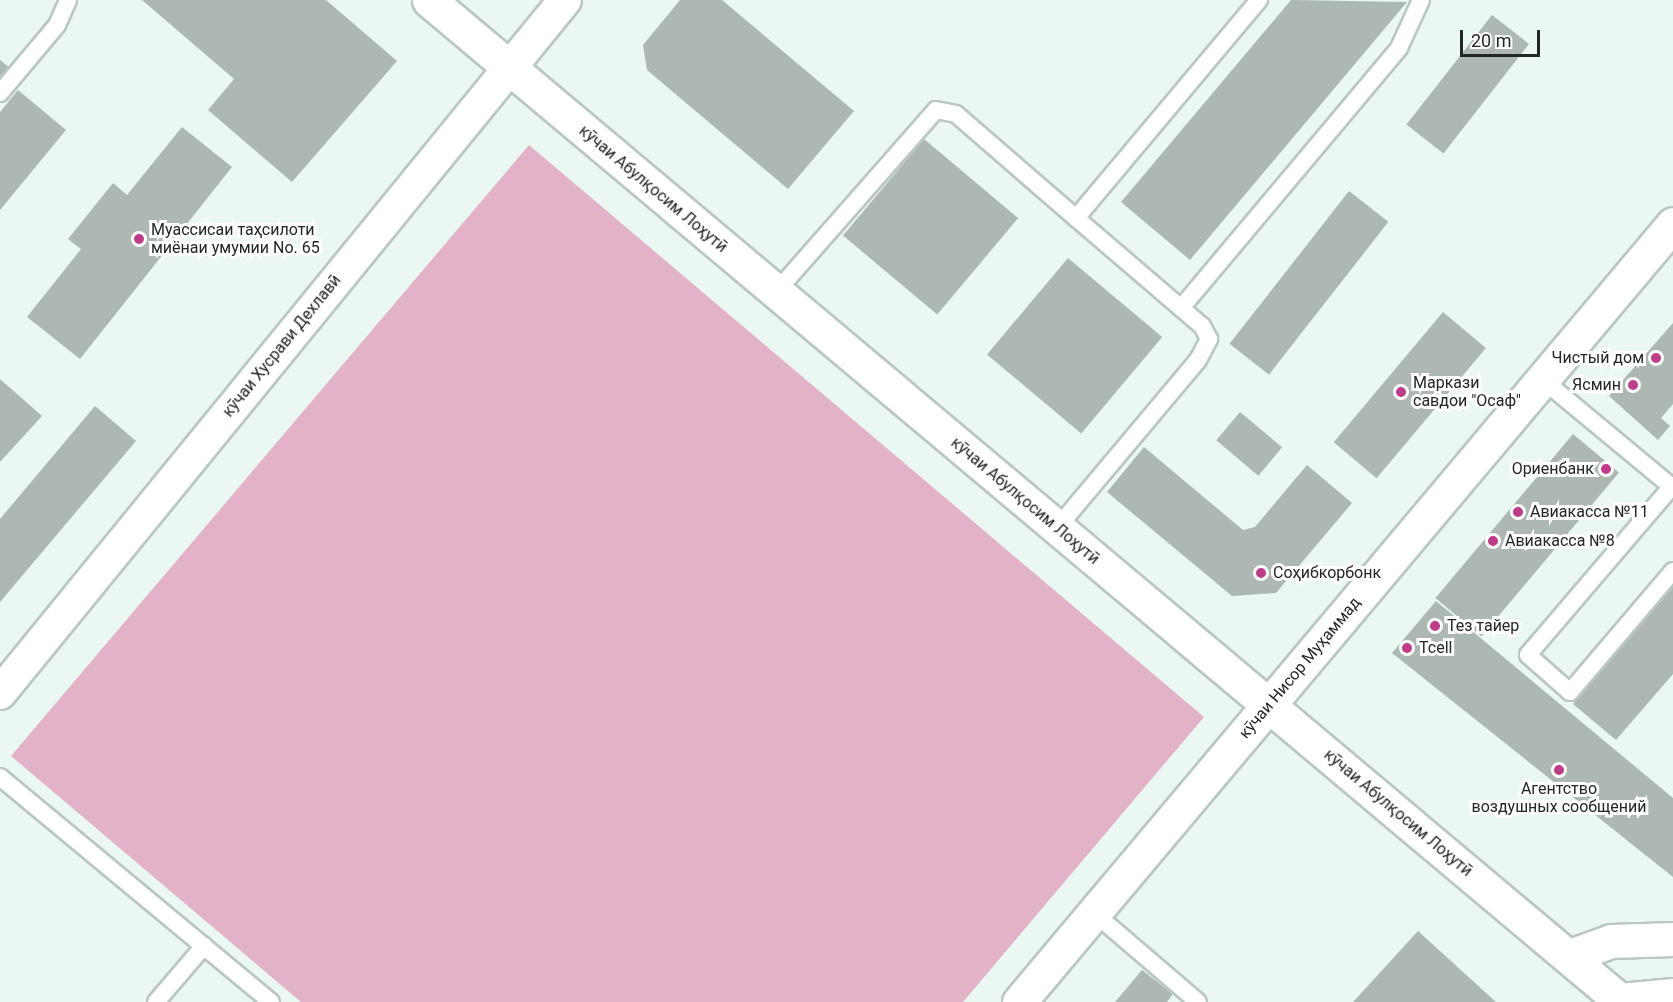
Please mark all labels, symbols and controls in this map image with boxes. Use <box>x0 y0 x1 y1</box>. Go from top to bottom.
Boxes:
scale bar <box>1463 18 1542 56</box>
text: 20 m <box>1471 30 1511 51</box>
street label: кӯчаи Абулқосим Лоҳутӣ <box>575 121 731 257</box>
place label: Муассисаи таҳсилоти миёнаи умумии No. 65 <box>151 220 320 258</box>
marker: Муассисаи таҳсилоти миёнаи умумии No. 65 <box>132 232 146 246</box>
street label: кӯчаи Хусрави Дехлавӣ <box>219 271 345 421</box>
place label: Чистый дом <box>1551 348 1644 368</box>
marker: Чистый дом <box>1649 351 1663 365</box>
place label: Маркази савдои "Осаф" <box>1413 373 1521 411</box>
place label: Ясмин <box>1572 375 1621 395</box>
marker: Ясмин <box>1626 378 1640 392</box>
marker: Маркази савдои "Осаф" <box>1394 385 1408 399</box>
street label: кӯчаи Абулқосим Лоҳутӣ <box>947 433 1103 569</box>
place label: Ориенбанк <box>1512 459 1594 479</box>
marker: Ориенбанк <box>1599 462 1613 476</box>
place label: Авиакасса №11 <box>1530 502 1649 522</box>
marker: Авиакасса №11 <box>1511 505 1525 519</box>
place label: Авиакасса №8 <box>1505 531 1615 551</box>
marker: Авиакасса №8 <box>1486 534 1500 548</box>
place label: Соҳибкорбонк <box>1273 563 1381 583</box>
marker: Соҳибкорбонк <box>1254 566 1268 580</box>
street label: кӯчаи Нисор Муҳаммад <box>1235 593 1365 743</box>
place label: Тез тайер <box>1447 616 1519 636</box>
marker: Тез тайер <box>1428 619 1442 633</box>
place label: Tcell <box>1419 638 1452 658</box>
marker: Tcell <box>1400 641 1414 655</box>
street label: кӯчаи Абулқосим Лоҳутӣ <box>1320 745 1476 881</box>
marker: Агентство воздушных сообщений <box>1552 763 1566 777</box>
place label: Агентство воздушных сообщений <box>1472 779 1646 817</box>

